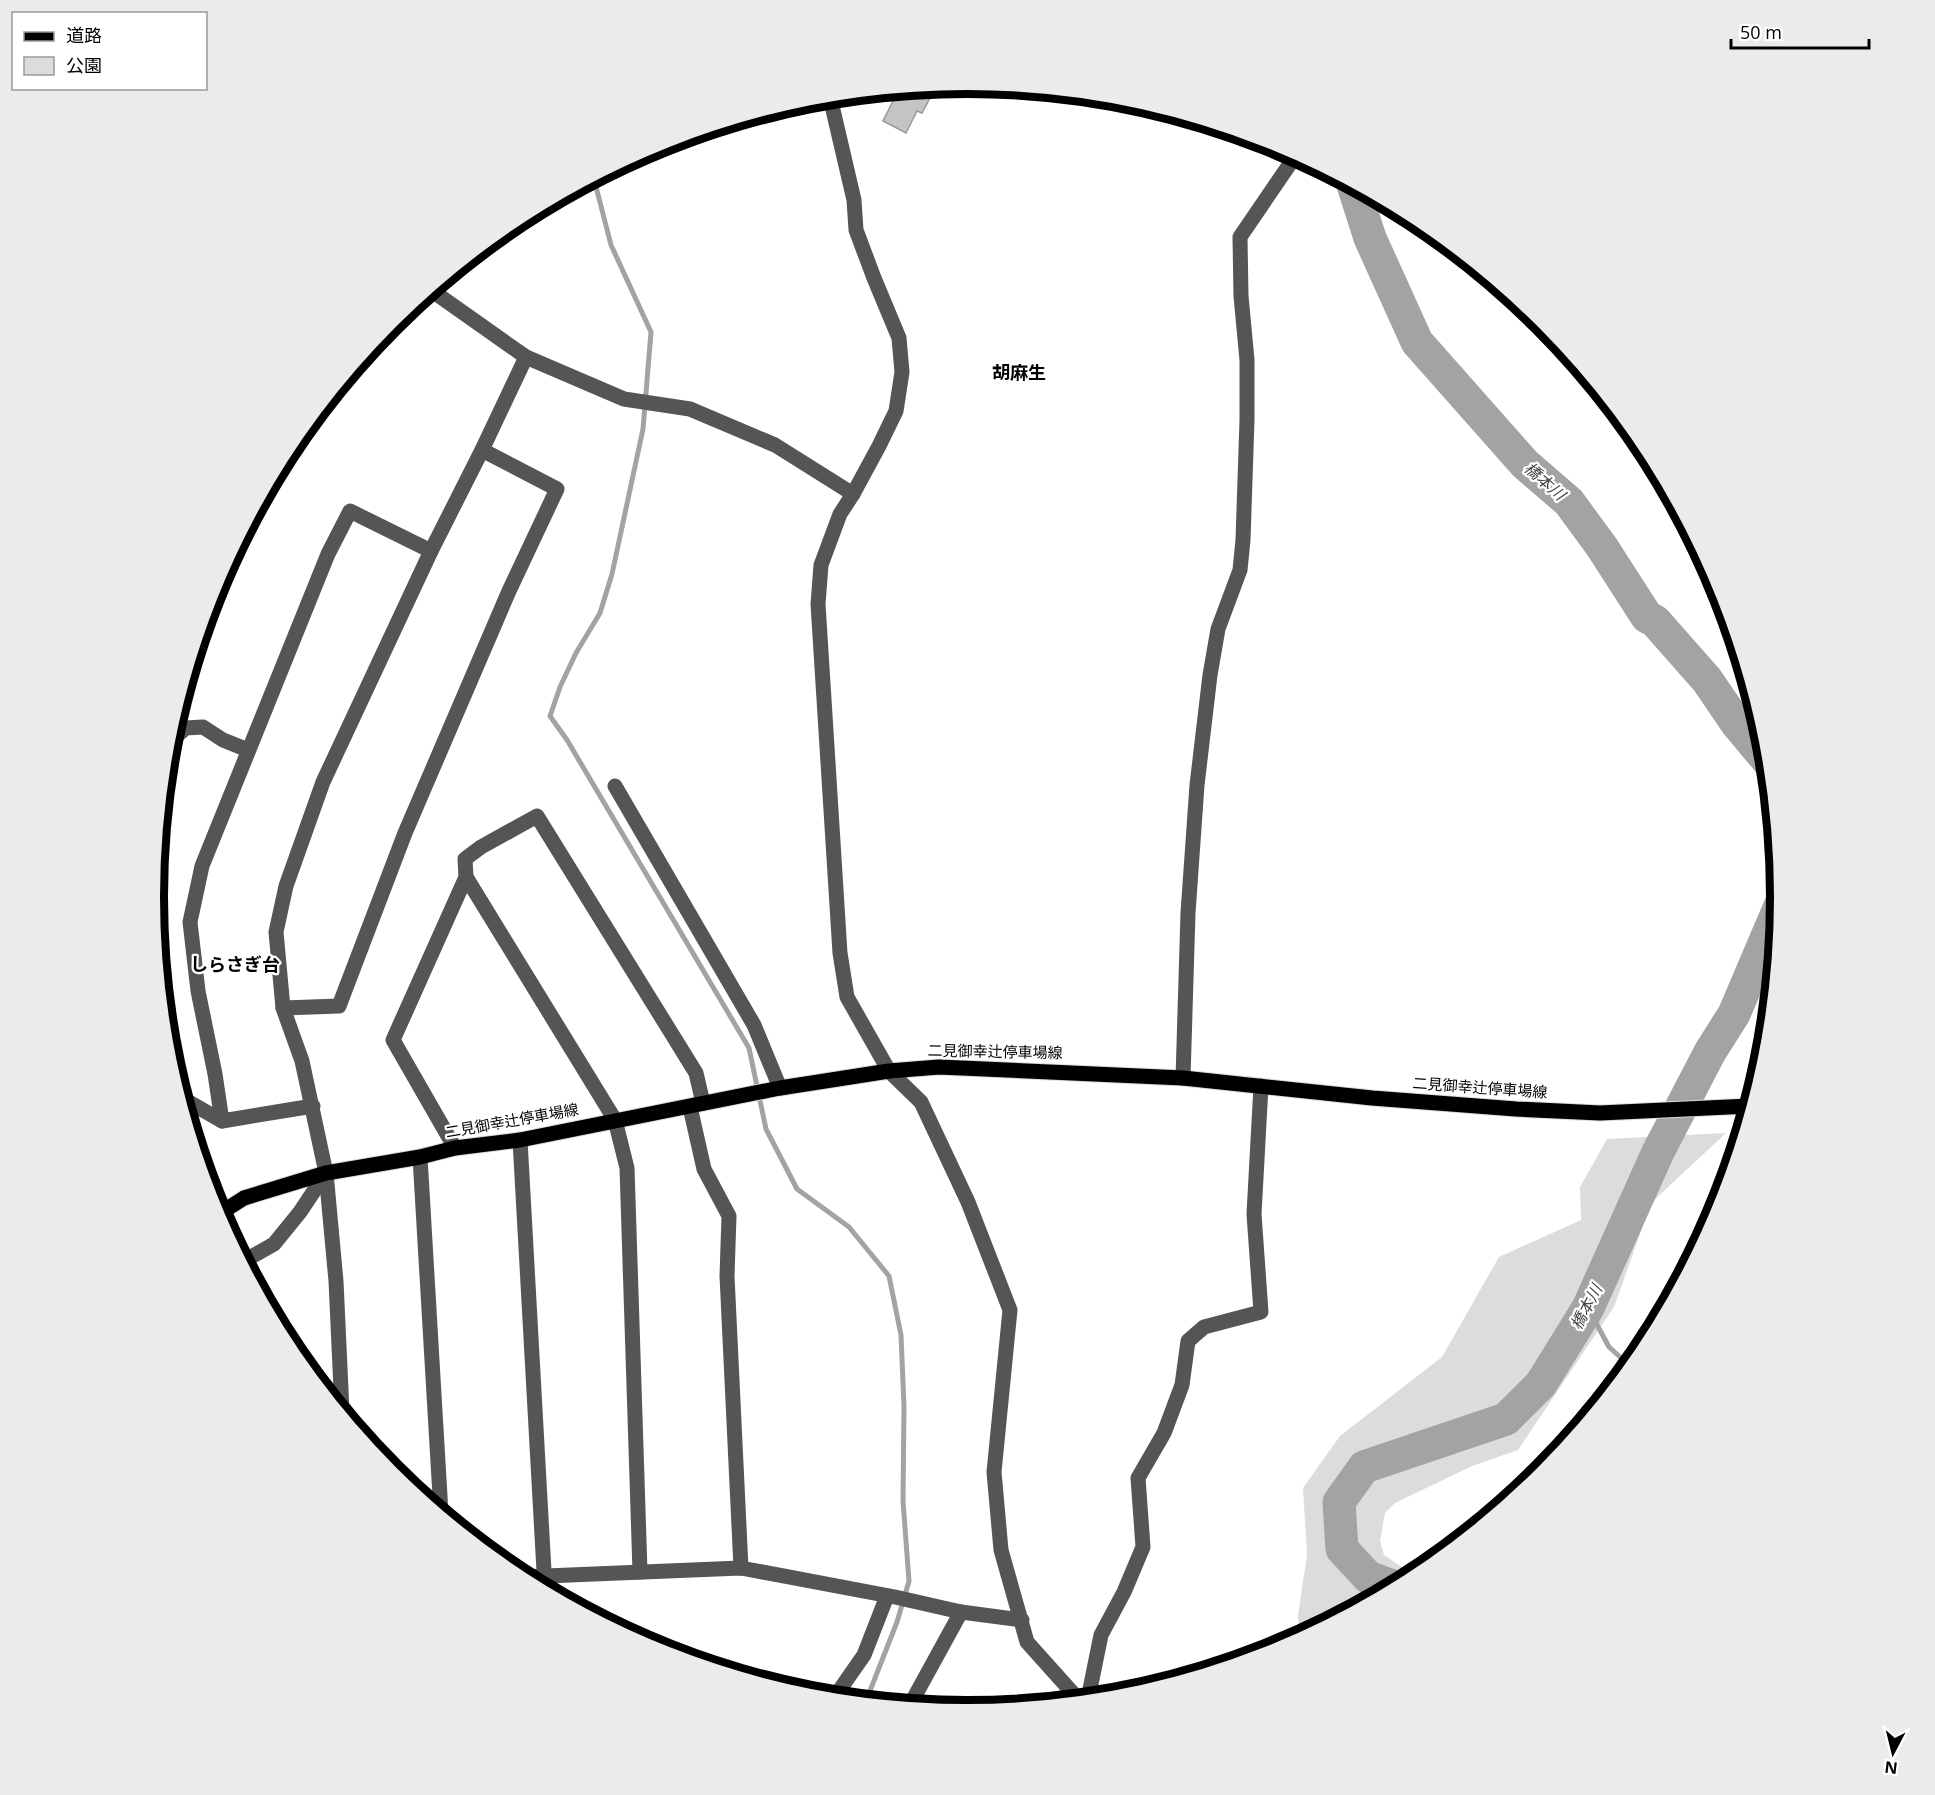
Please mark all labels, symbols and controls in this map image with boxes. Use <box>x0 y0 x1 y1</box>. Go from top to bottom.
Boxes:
legend <box>12 12 207 90</box>
scale bar <box>1731 12 1869 50</box>
text: 50 m <box>1740 20 1782 44</box>
text: 道路 <box>66 23 102 47</box>
text: 公園 <box>66 53 102 77</box>
district label: 胡麻生 <box>992 360 1046 384</box>
water label: 橋本川 <box>1520 457 1572 506</box>
district label: しらさぎ台 <box>190 952 280 976</box>
street label: 二見御幸辻停車場線 <box>927 1040 1063 1062</box>
street label: 二見御幸辻停車場線 <box>1412 1072 1548 1102</box>
street label: 二見御幸辻停車場線 <box>444 1098 580 1142</box>
water label: 橋本川 <box>1565 1279 1608 1333</box>
north arrow <box>1863 1723 1923 1783</box>
text: N <box>1883 1756 1899 1780</box>

